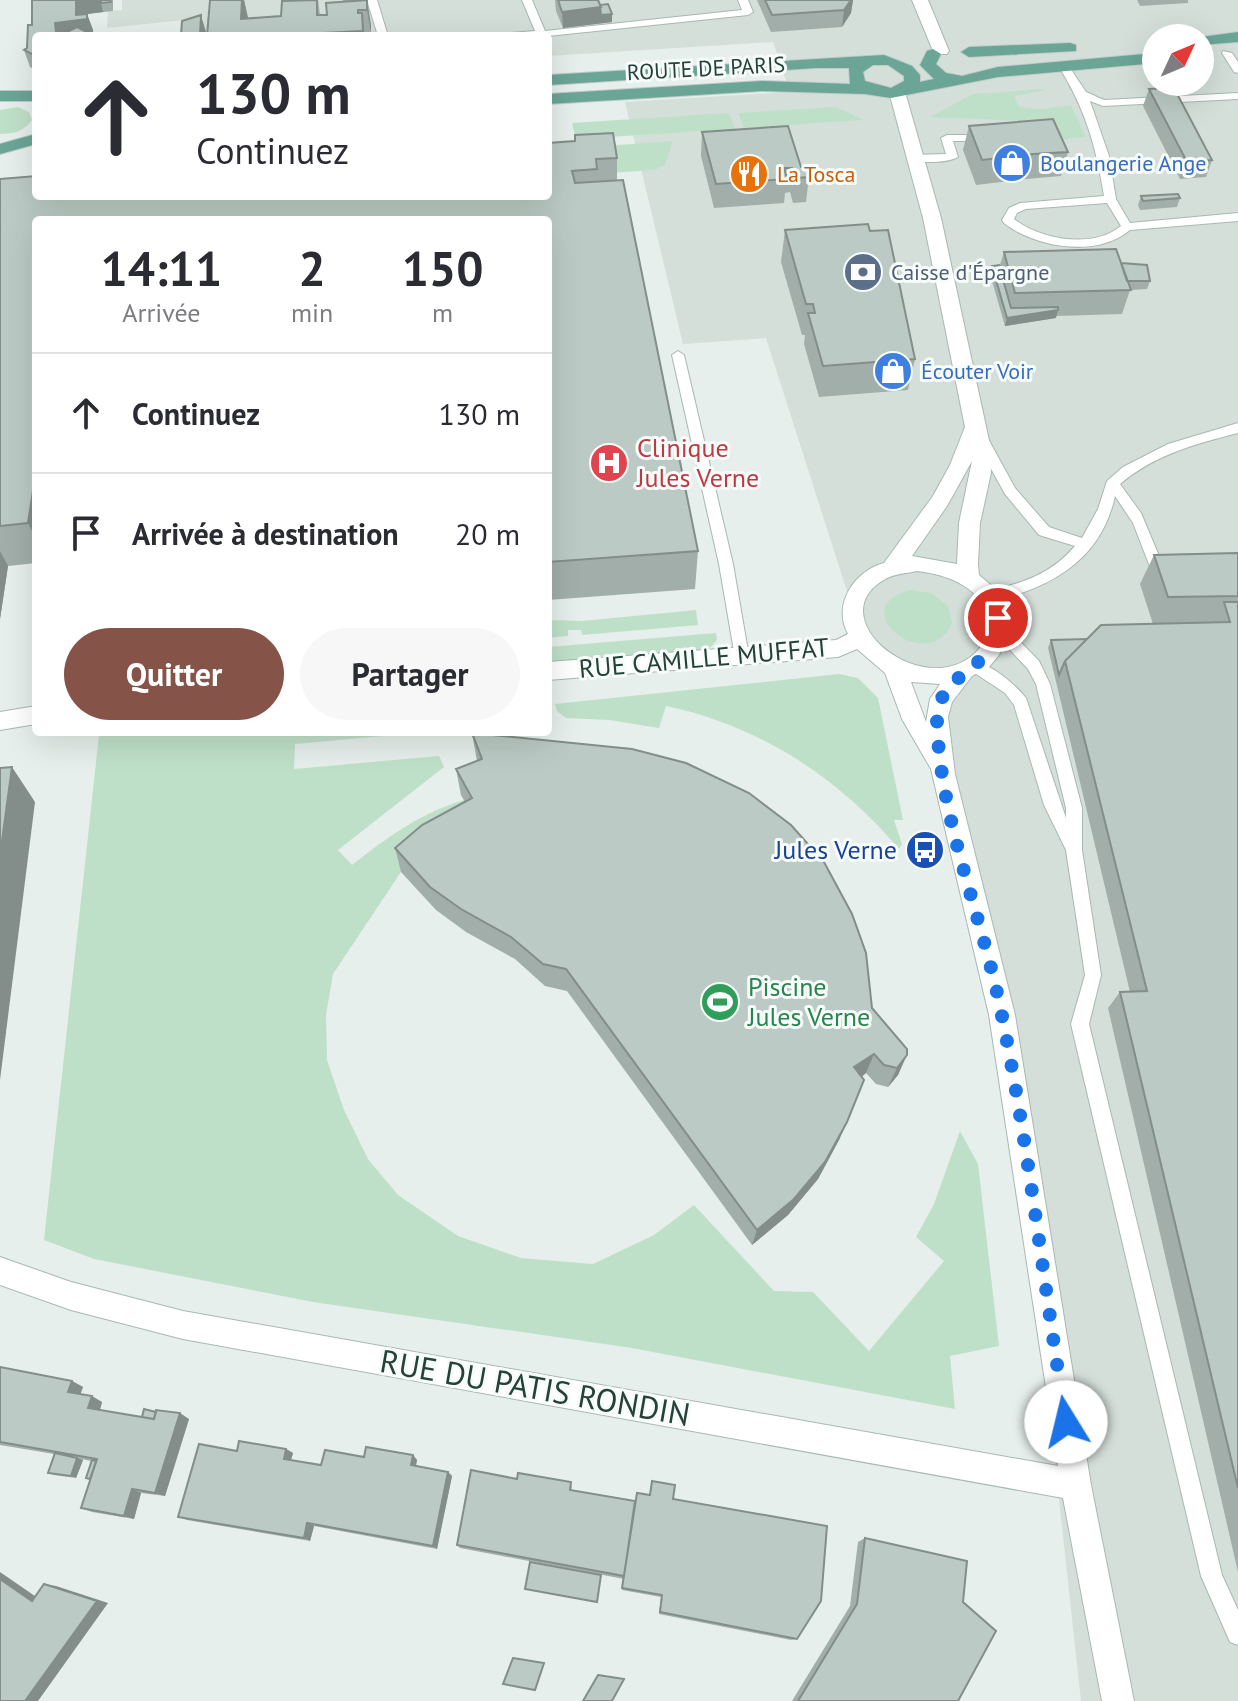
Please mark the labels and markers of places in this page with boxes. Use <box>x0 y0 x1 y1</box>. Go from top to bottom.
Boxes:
shop icon: Boulangerie Ange <box>991 142 1033 184</box>
place label: Boulangerie Ange <box>1040 149 1206 177</box>
restaurant icon: La Tosca <box>728 153 770 195</box>
place label: La Tosca <box>777 160 855 188</box>
bank icon: Caisse d'Épargne <box>842 251 884 293</box>
place label: Caisse d'Épargne <box>891 258 1049 286</box>
shop icon: Écouter Voir <box>872 350 914 392</box>
place label: Écouter Voir <box>921 357 1034 385</box>
place label: Clinique Jules Verne <box>636 431 759 494</box>
hospital icon: Clinique Jules Verne <box>588 442 630 484</box>
pin <box>964 584 1032 652</box>
bus stop icon: Jules Verne <box>904 829 946 871</box>
place label: Jules Verne <box>774 833 897 866</box>
place label: Piscine Jules Verne <box>747 970 870 1033</box>
sports icon: Piscine Jules Verne <box>699 981 741 1023</box>

